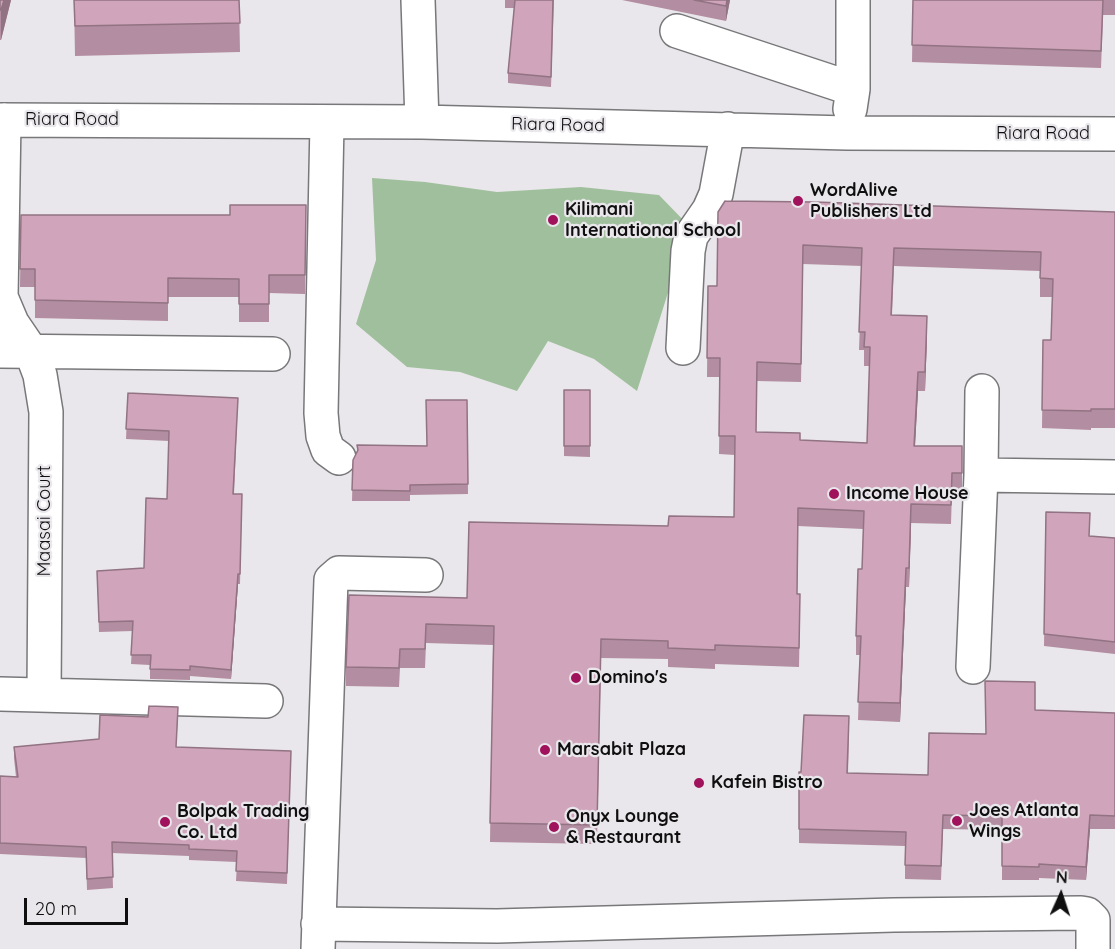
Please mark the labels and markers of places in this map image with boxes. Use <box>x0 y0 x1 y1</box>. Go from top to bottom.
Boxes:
place label: WordAlive Publishers Ltd <box>810 180 932 222</box>
marker: WordAlive Publishers Ltd <box>791 194 805 208</box>
place label: Kilimani International School <box>565 199 741 242</box>
marker: Kilimani International School <box>546 213 560 227</box>
place label: Income House <box>846 483 969 505</box>
marker: Income House <box>827 487 841 501</box>
place label: Domino's <box>588 667 668 689</box>
marker: Domino's <box>569 671 583 685</box>
place label: Marsabit Plaza <box>557 739 686 761</box>
marker: Marsabit Plaza <box>538 743 552 757</box>
place label: Kafein Bistro <box>711 772 823 794</box>
marker: Kafein Bistro <box>692 776 706 790</box>
place label: Joes Atlanta Wings <box>969 800 1079 842</box>
place label: Bolpak Trading Co. Ltd <box>177 801 310 844</box>
place label: Onyx Lounge & Restaurant <box>566 806 681 848</box>
marker: Joes Atlanta Wings <box>950 814 964 828</box>
marker: Bolpak Trading Co. Ltd <box>158 815 172 829</box>
marker: Onyx Lounge & Restaurant <box>547 820 561 834</box>

